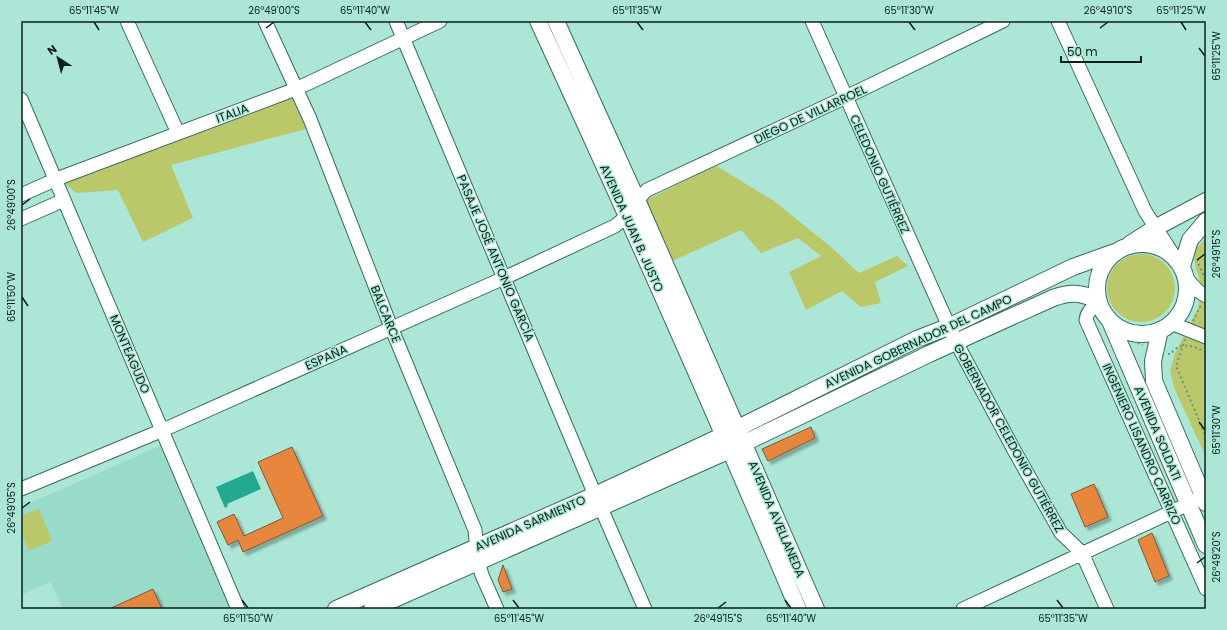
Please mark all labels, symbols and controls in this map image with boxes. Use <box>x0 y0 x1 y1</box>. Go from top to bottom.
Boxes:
text: 65°11'45"W <box>69 3 119 18</box>
text: 26°49'00"S <box>248 3 300 18</box>
text: 65°11'40"W <box>340 3 390 18</box>
text: 65°11'35"W <box>612 3 662 18</box>
text: 65°11'30"W <box>884 3 934 18</box>
text: 26°49'10"S <box>1084 3 1132 18</box>
text: 65°11'25"W <box>1156 3 1206 18</box>
text: 65°11'25"W <box>1209 31 1224 81</box>
north arrow <box>38 38 78 78</box>
scale bar <box>1061 38 1141 64</box>
text: N <box>44 41 60 59</box>
text: 50 m <box>1067 43 1098 60</box>
street label: DIEGO DE VILLARROEL <box>751 80 869 148</box>
street label: ITALIA <box>213 99 251 127</box>
street label: CELEDONIO GUTIÉRREZ <box>846 112 914 236</box>
street label: AVENIDA JUAN B. JUSTO <box>596 161 668 295</box>
street label: PASAJE JOSÉ ANTONIO GARCÍA <box>453 172 539 344</box>
text: 26°49'00"S <box>4 179 19 231</box>
text: 26°49'15"S <box>1209 230 1224 278</box>
text: 65°11'50"W <box>4 272 19 322</box>
street label: BALCARCE <box>367 283 405 345</box>
street label: AVENIDA GOBERNADOR DEL CAMPO <box>821 290 1015 392</box>
street label: MONTEAGUDO <box>106 312 154 396</box>
street label: ESPAÑA <box>302 340 350 374</box>
street label: GOBERNADOR CELEDONIO GUTIÉRREZ <box>950 341 1068 535</box>
street label: INGENIERO LISANDRO CARRIZO <box>1099 360 1185 528</box>
street label: AVENIDA SOLDATI <box>1130 383 1186 483</box>
text: 65°11'30"W <box>1209 405 1224 455</box>
street label: AVENIDA AVELLANEDA <box>745 458 809 580</box>
text: 26°49'05"S <box>4 482 19 534</box>
street label: AVENIDA SARMIENTO <box>472 491 588 555</box>
text: 26°49'20"S <box>1209 531 1224 583</box>
text: 65°11'50"W <box>223 611 273 626</box>
text: 65°11'45"W <box>494 611 544 626</box>
text: 26°49'15"S <box>694 611 742 626</box>
text: 65°11'40"W <box>766 611 816 626</box>
text: 65°11'35"W <box>1038 611 1088 626</box>

